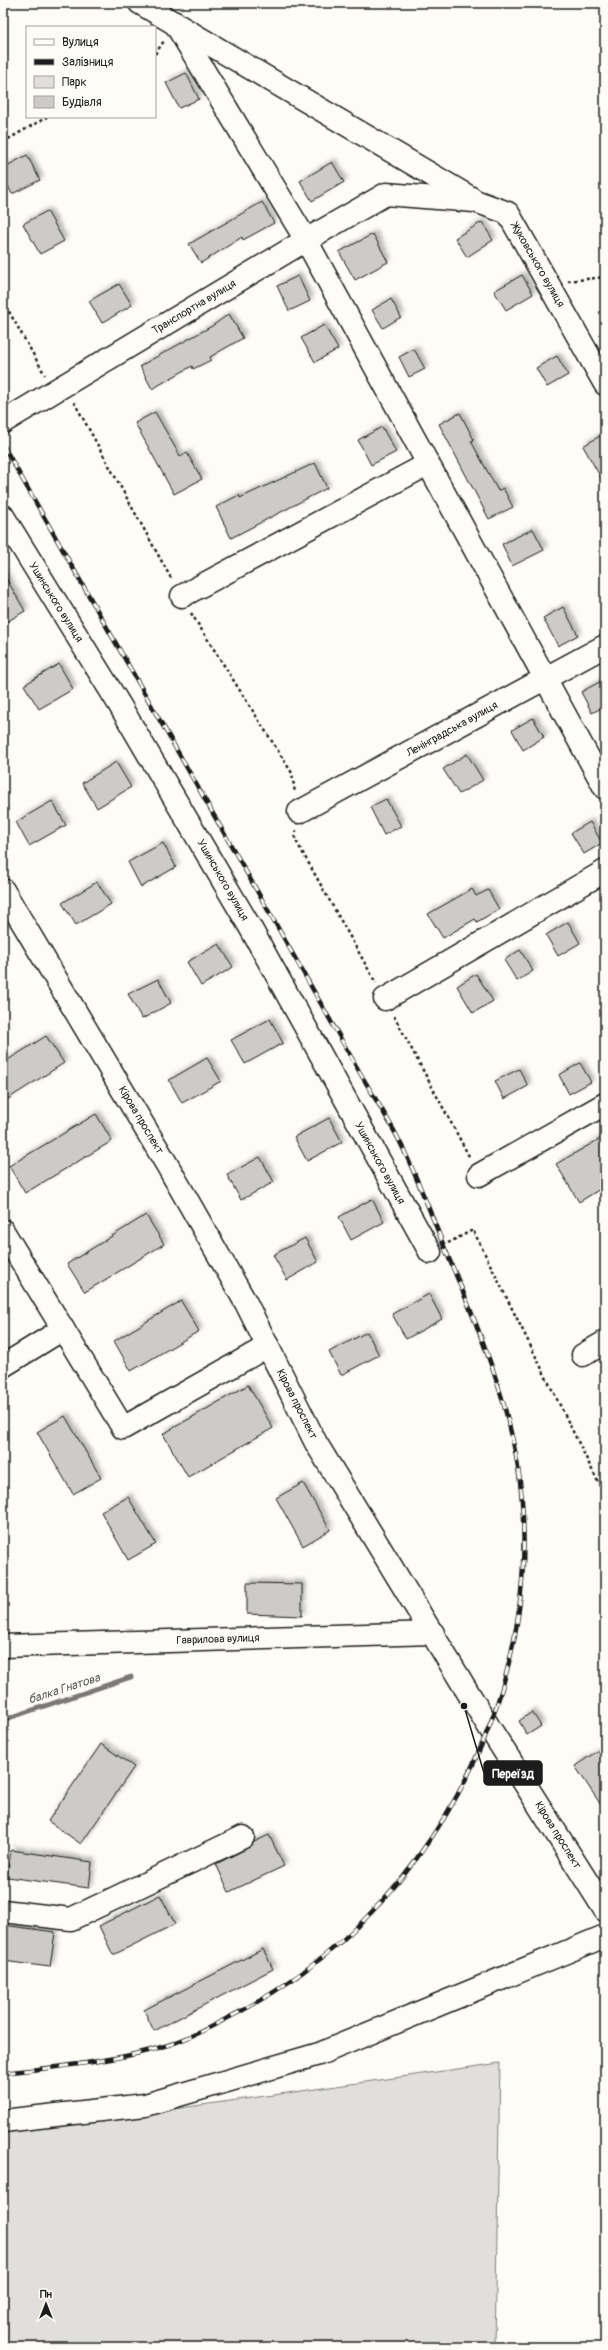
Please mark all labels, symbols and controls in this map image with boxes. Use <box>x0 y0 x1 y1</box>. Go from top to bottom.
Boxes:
legend <box>26 26 156 118</box>
text: Вулиця <box>62 35 99 50</box>
text: Залізниця <box>62 55 114 70</box>
text: Парк <box>62 75 87 90</box>
text: Будівля <box>62 95 102 110</box>
street label: Жуковського вулиця <box>508 219 567 310</box>
street label: Транспортна вулиця <box>150 277 238 337</box>
street label: Ушинського вулиця <box>26 560 86 644</box>
street label: Ленінградська вулиця <box>403 699 500 760</box>
street label: Ушинського вулиця <box>194 837 252 923</box>
street label: Кірова проспект <box>116 1084 167 1157</box>
street label: Ушинського вулиця <box>352 1120 408 1206</box>
street label: Кірова проспект <box>274 1367 320 1442</box>
street label: Гаврилова вулиця <box>176 1631 260 1647</box>
water label: балка Гнатова <box>26 1670 103 1708</box>
callout: Переїзд <box>484 1761 542 1785</box>
text: Переїзд <box>492 1767 535 1782</box>
street label: Кірова проспект <box>532 1799 584 1871</box>
north arrow <box>26 2284 66 2324</box>
text: Пн <box>40 2288 53 2301</box>

